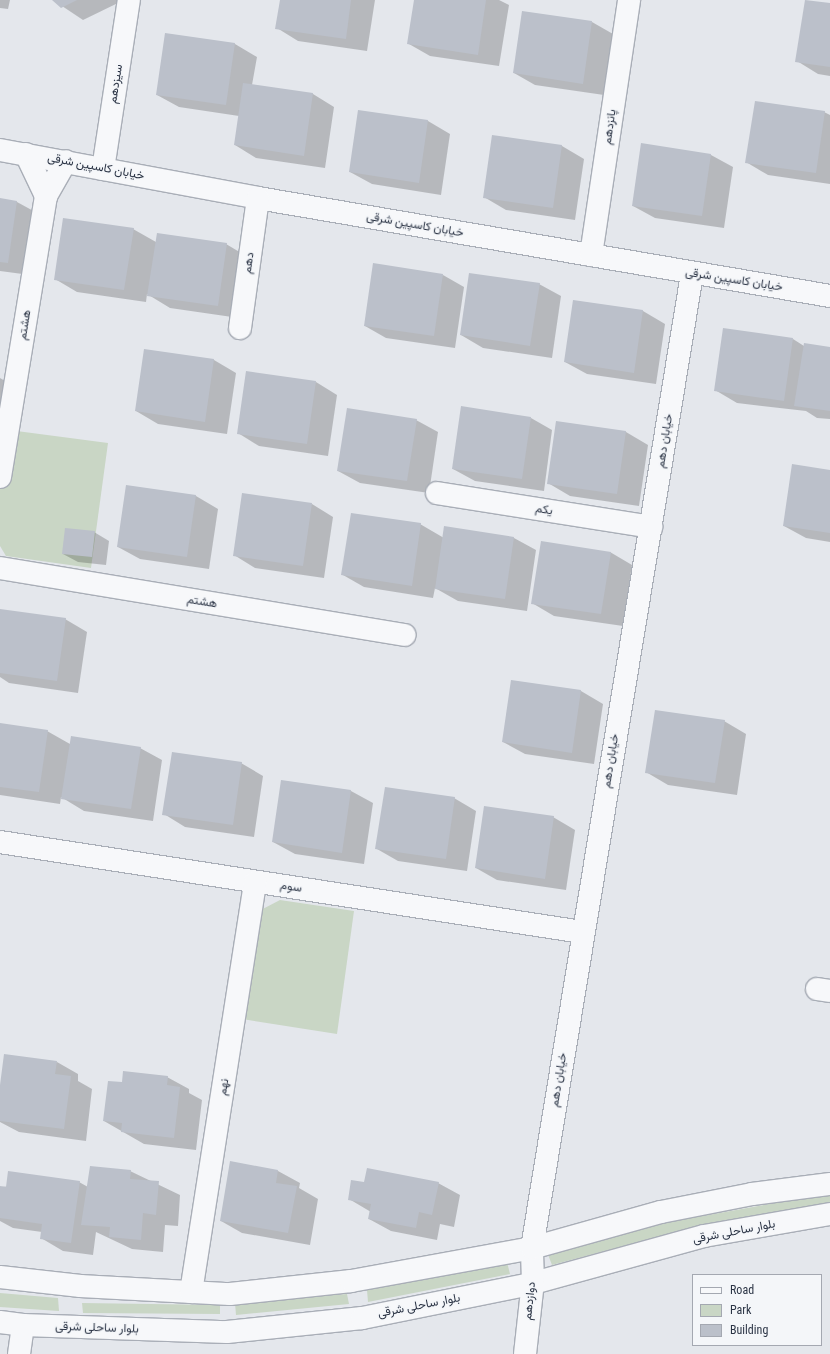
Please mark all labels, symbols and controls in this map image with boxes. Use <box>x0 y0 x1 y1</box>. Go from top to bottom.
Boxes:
street label: سیزدهم <box>106 63 126 105</box>
street label: پانزدهم <box>600 108 620 146</box>
street label: خیابان کاسپین شرقی <box>46 151 146 183</box>
street label: خیابان کاسپین شرقی <box>365 209 465 241</box>
street label: دهم <box>240 251 258 275</box>
street label: خیابان کاسپین شرقی <box>684 265 784 295</box>
street label: هشتم <box>16 309 34 341</box>
street label: خیابان دهم <box>654 413 676 469</box>
street label: یکم <box>534 502 554 518</box>
street label: هشتم <box>186 593 218 611</box>
street label: خیابان دهم <box>600 733 622 789</box>
street label: سوم <box>279 878 303 896</box>
street label: خیابان دهم <box>548 1052 570 1108</box>
street label: نهم <box>216 1077 232 1097</box>
street label: بلوار ساحلی شرقی <box>691 1217 777 1247</box>
legend <box>692 1274 822 1346</box>
street label: دوازدهم <box>521 1281 539 1321</box>
text: Road <box>730 1283 754 1297</box>
street label: بلوار ساحلی شرقی <box>376 1291 462 1321</box>
text: Park <box>730 1303 751 1317</box>
street label: بلوار ساحلی شرقی <box>55 1319 139 1337</box>
text: Building <box>730 1323 768 1337</box>

